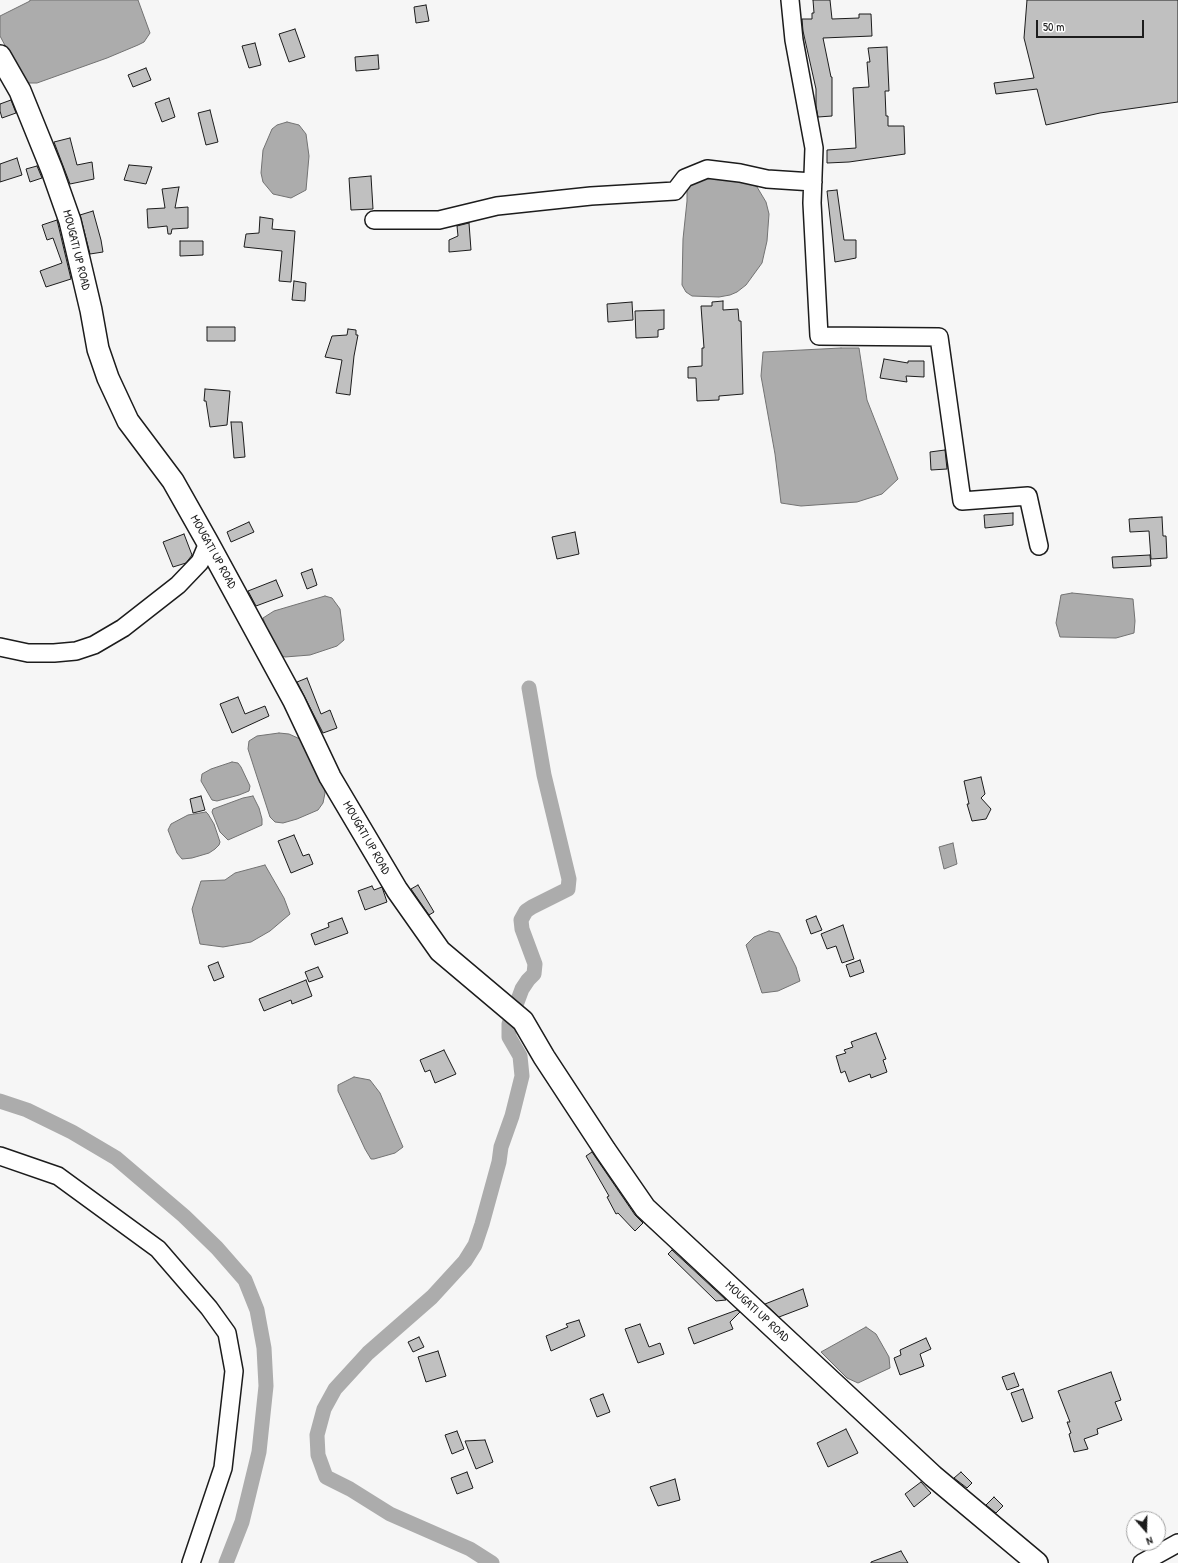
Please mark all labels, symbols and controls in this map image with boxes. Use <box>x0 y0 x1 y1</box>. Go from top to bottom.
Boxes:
scale bar <box>1038 12 1146 38</box>
text: 50 m <box>1043 18 1064 35</box>
street label: MOUGATI UP ROAD <box>59 208 93 292</box>
street label: MOUGATI UP ROAD <box>187 513 239 591</box>
street label: MOUGATI UP ROAD <box>339 799 393 877</box>
street label: MOUGATI UP ROAD <box>722 1279 792 1345</box>
north arrow <box>1126 1511 1166 1551</box>
text: N <box>1145 1534 1155 1549</box>

